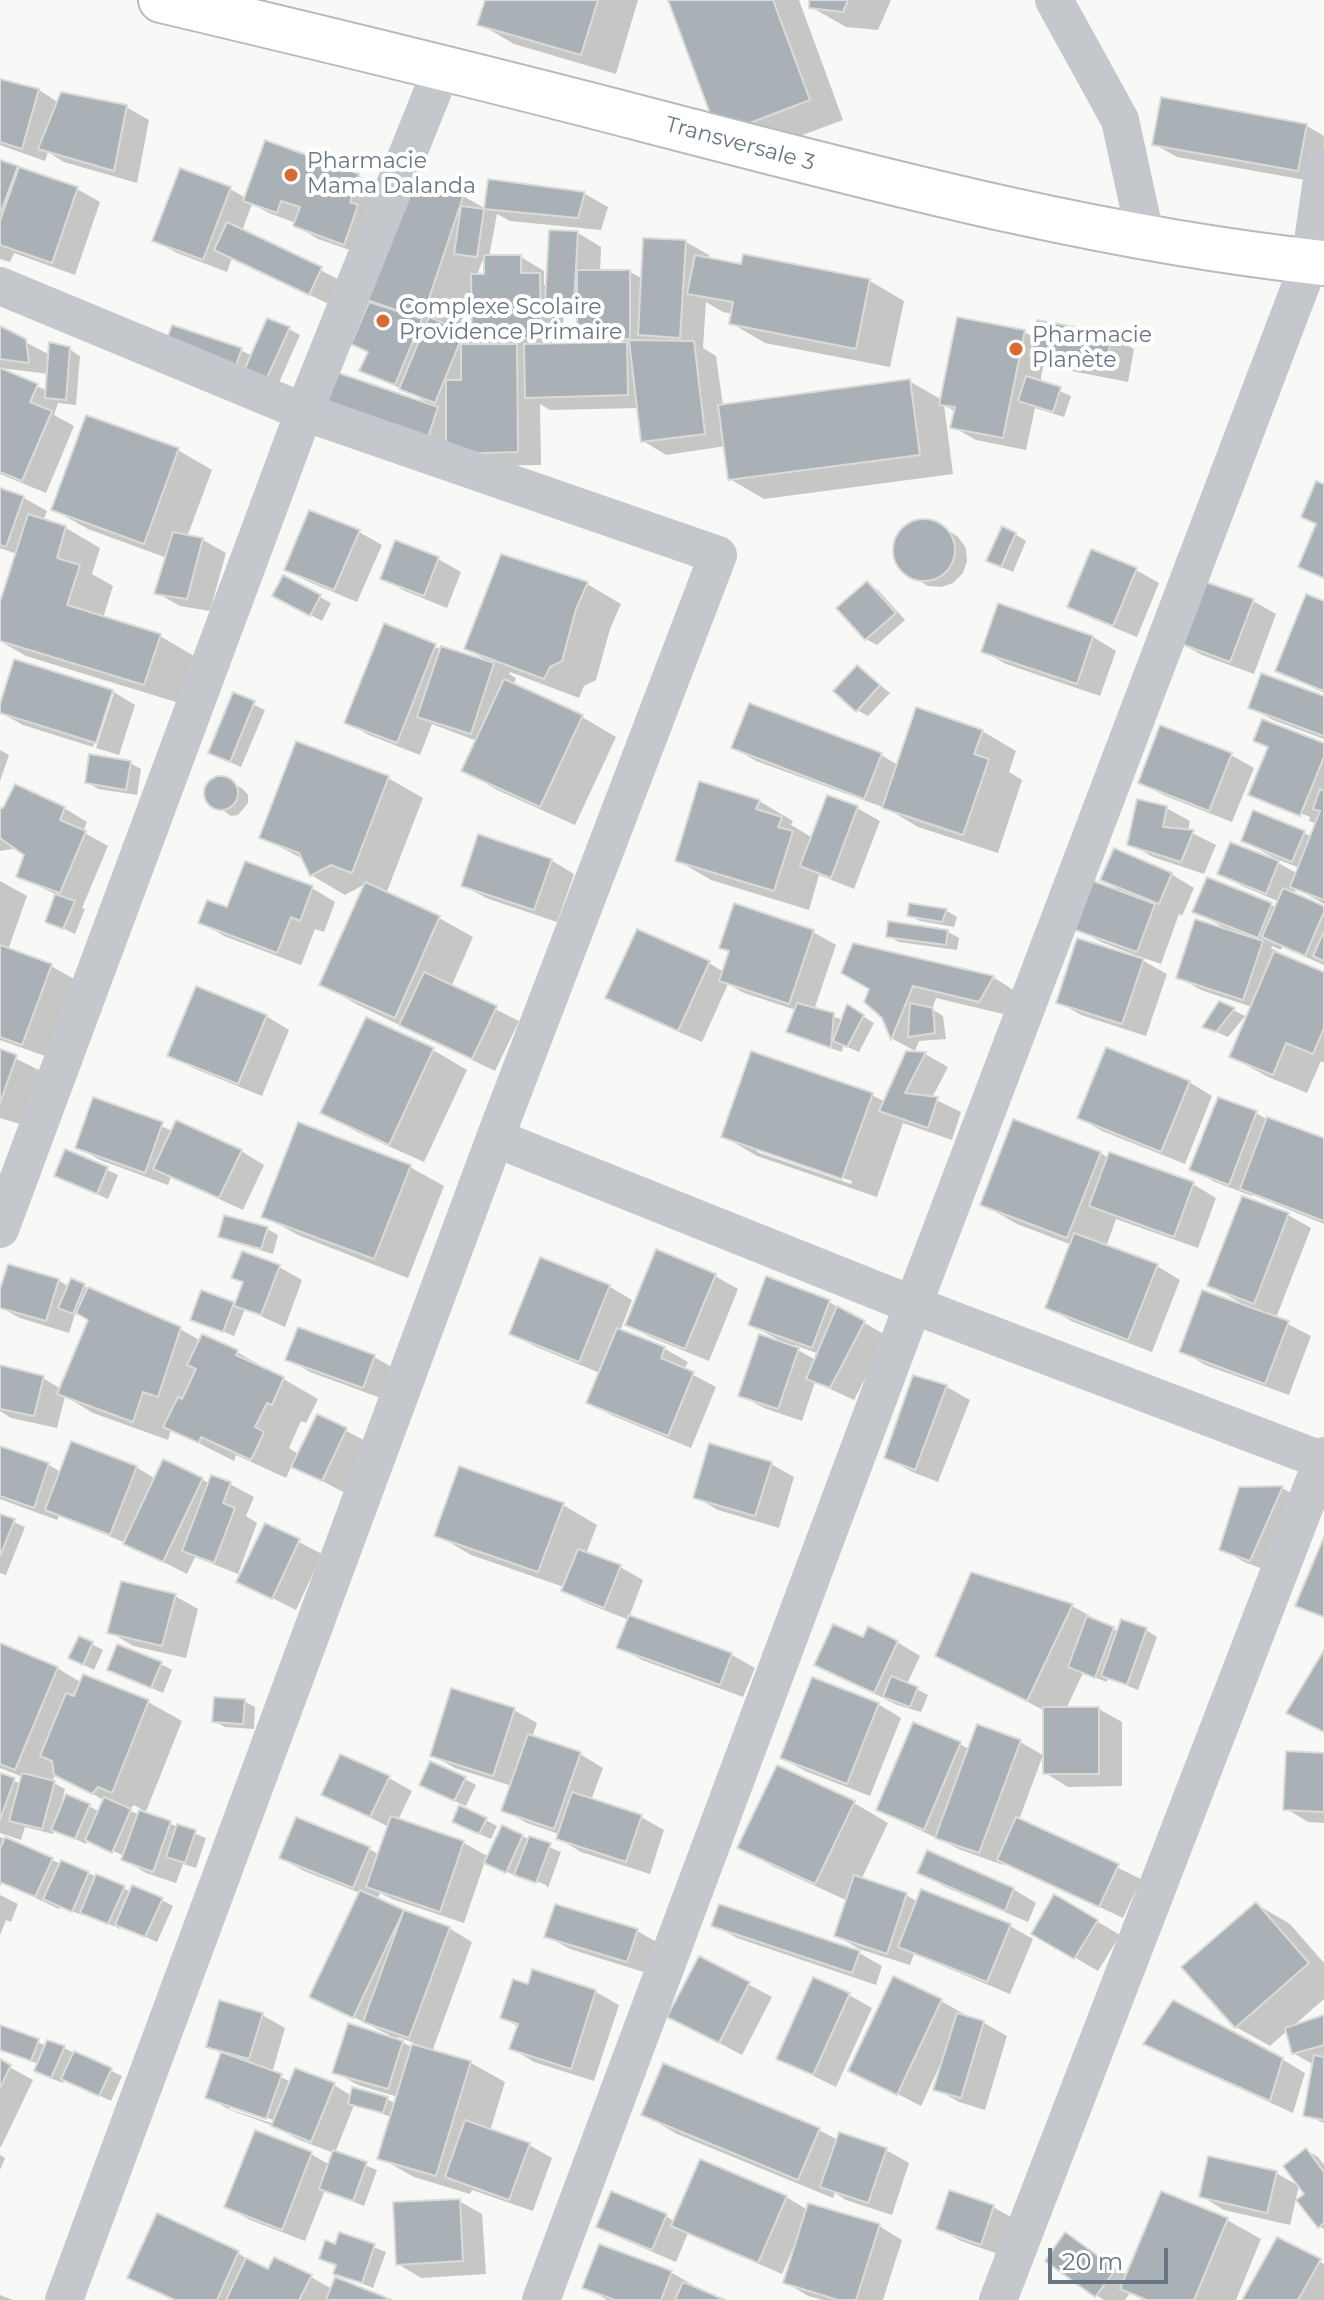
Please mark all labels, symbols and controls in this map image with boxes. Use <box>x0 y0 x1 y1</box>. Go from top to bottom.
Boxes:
street label: Transversale 3 <box>663 111 817 177</box>
place label: Pharmacie Mama Dalanda <box>307 149 476 200</box>
marker: Pharmacie Mama Dalanda <box>282 166 300 184</box>
place label: Complexe Scolaire Providence Primaire <box>399 295 622 346</box>
marker: Complexe Scolaire Providence Primaire <box>374 312 392 330</box>
place label: Pharmacie Planète <box>1032 323 1152 374</box>
marker: Pharmacie Planète <box>1007 340 1025 358</box>
scale bar <box>1052 2232 1172 2282</box>
text: 20 m <box>1062 2247 1123 2276</box>

